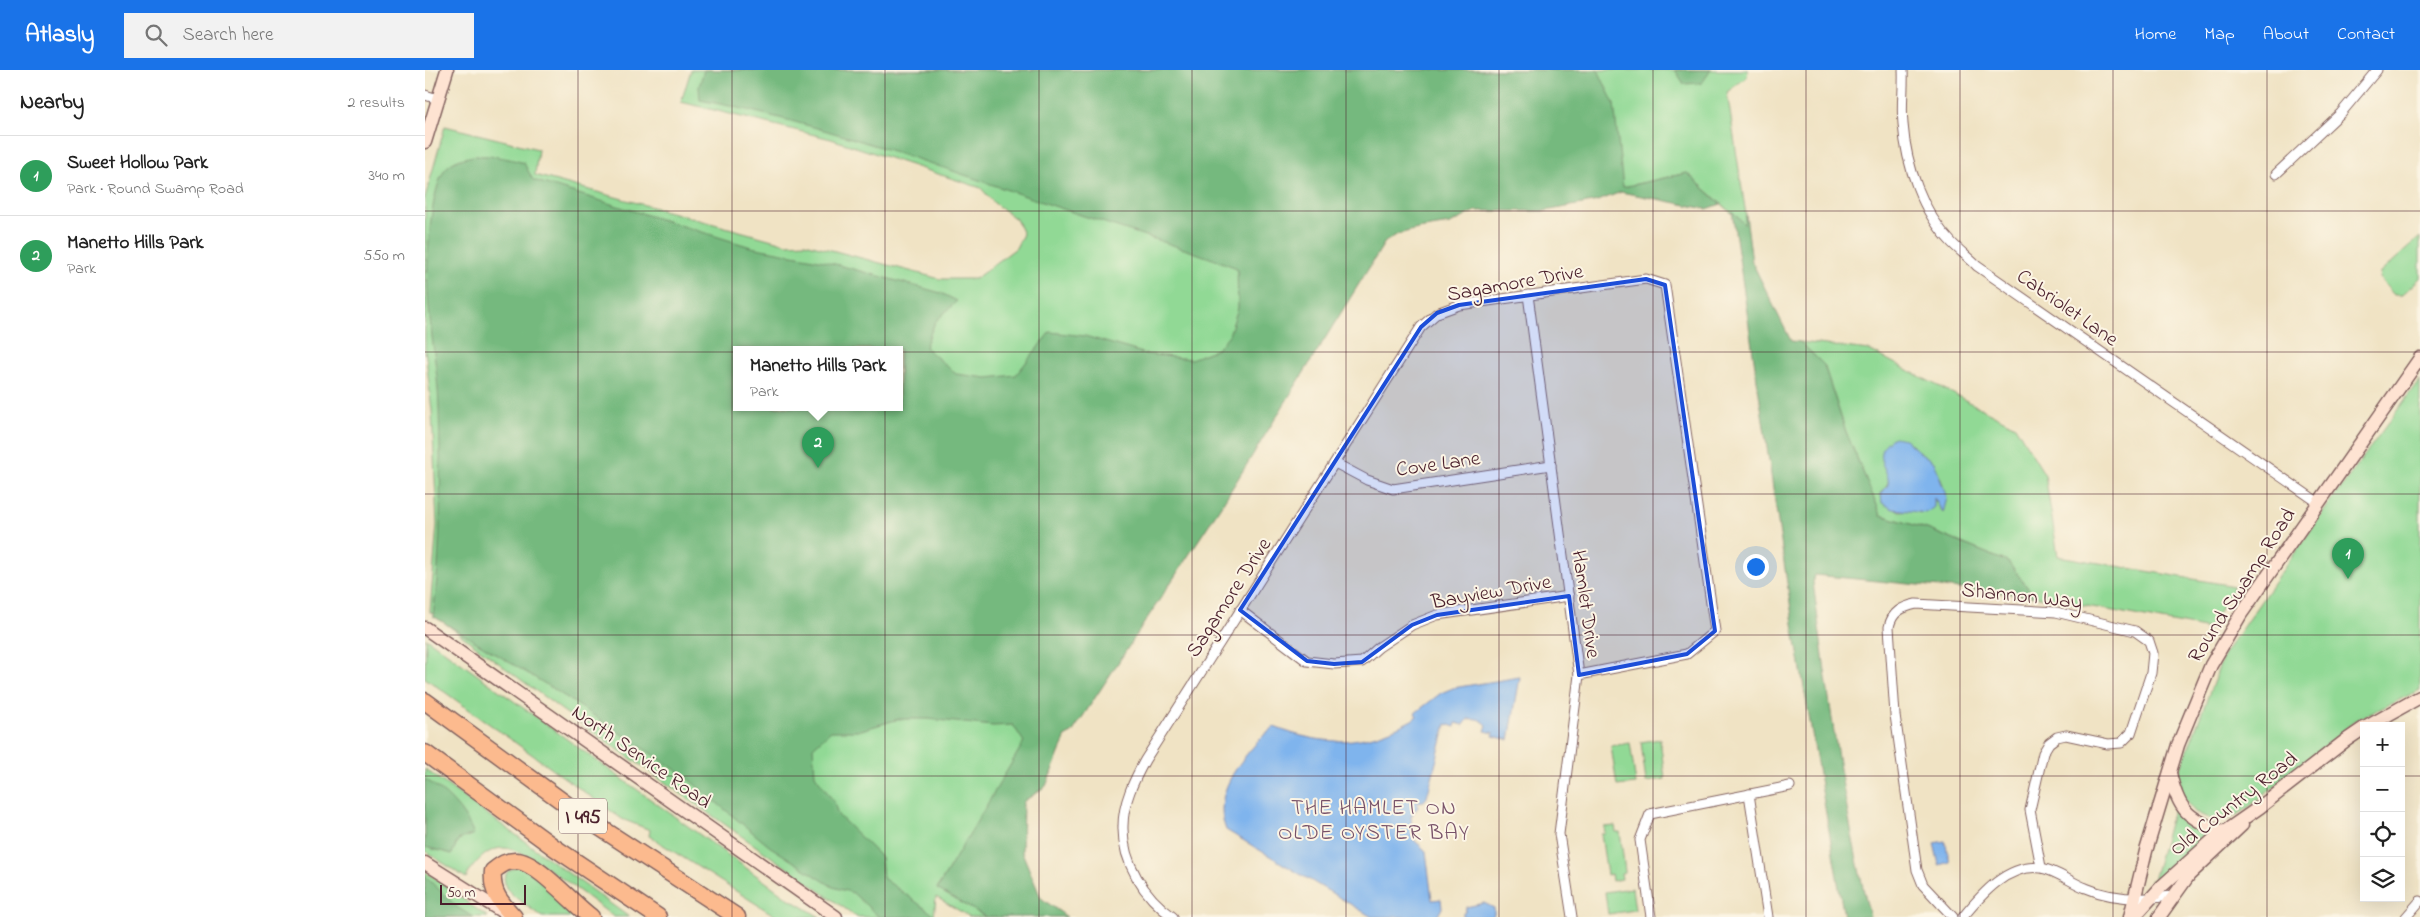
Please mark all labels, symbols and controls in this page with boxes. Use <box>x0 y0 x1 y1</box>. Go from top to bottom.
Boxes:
search box <box>124 13 474 58</box>
text: Atlasly <box>25 18 94 53</box>
icon: search <box>142 21 170 49</box>
text: Search here <box>182 22 273 49</box>
text: Home <box>2135 22 2176 48</box>
text: Map <box>2204 22 2235 48</box>
text: About <box>2263 22 2309 48</box>
text: Contact <box>2337 22 2395 48</box>
text: Nearby <box>20 88 84 118</box>
text: 2 results <box>347 91 405 115</box>
text: Sweet Hollow Park <box>67 150 208 177</box>
text: 1 <box>33 164 39 188</box>
text: 340 m <box>368 164 405 188</box>
text: Park · Round Swamp Road <box>67 177 244 201</box>
text: Manetto Hills Park <box>67 230 204 257</box>
text: 2 <box>32 244 40 268</box>
text: 550 m <box>363 244 405 268</box>
text: Park <box>67 257 96 281</box>
street label: Sagamore Drive <box>1445 257 1587 313</box>
street label: Cabriolet Lane <box>2010 262 2125 355</box>
popup <box>733 346 903 411</box>
text: Manetto Hills Park <box>750 353 886 380</box>
text: Park <box>750 380 779 404</box>
pin: 2 <box>802 427 834 468</box>
street label: Cove Lane <box>1394 444 1483 486</box>
street label: Round Swamp Road <box>2181 503 2304 669</box>
street label: Sagamore Drive <box>1180 532 1282 665</box>
pin: 1 <box>2332 538 2364 579</box>
street label: Hamlet Drive <box>1563 548 1608 661</box>
your location <box>1743 554 1769 580</box>
street label: Bayview Drive <box>1428 568 1555 620</box>
street label: Shannon Way <box>1960 576 2084 620</box>
street label: North Service Road <box>565 698 717 817</box>
map controls <box>2360 722 2405 902</box>
button: + <box>2360 722 2405 767</box>
street label: Old Country Road <box>2164 745 2306 866</box>
button: − <box>2360 767 2405 812</box>
district label: THE HAMLET ON OLDE OYSTER BAY <box>1278 793 1470 850</box>
road number: I 495 <box>559 798 607 834</box>
button: locate <box>2360 812 2405 857</box>
button: layers <box>2360 857 2405 902</box>
scale bar <box>440 882 526 905</box>
text: 50 m <box>447 883 475 904</box>

